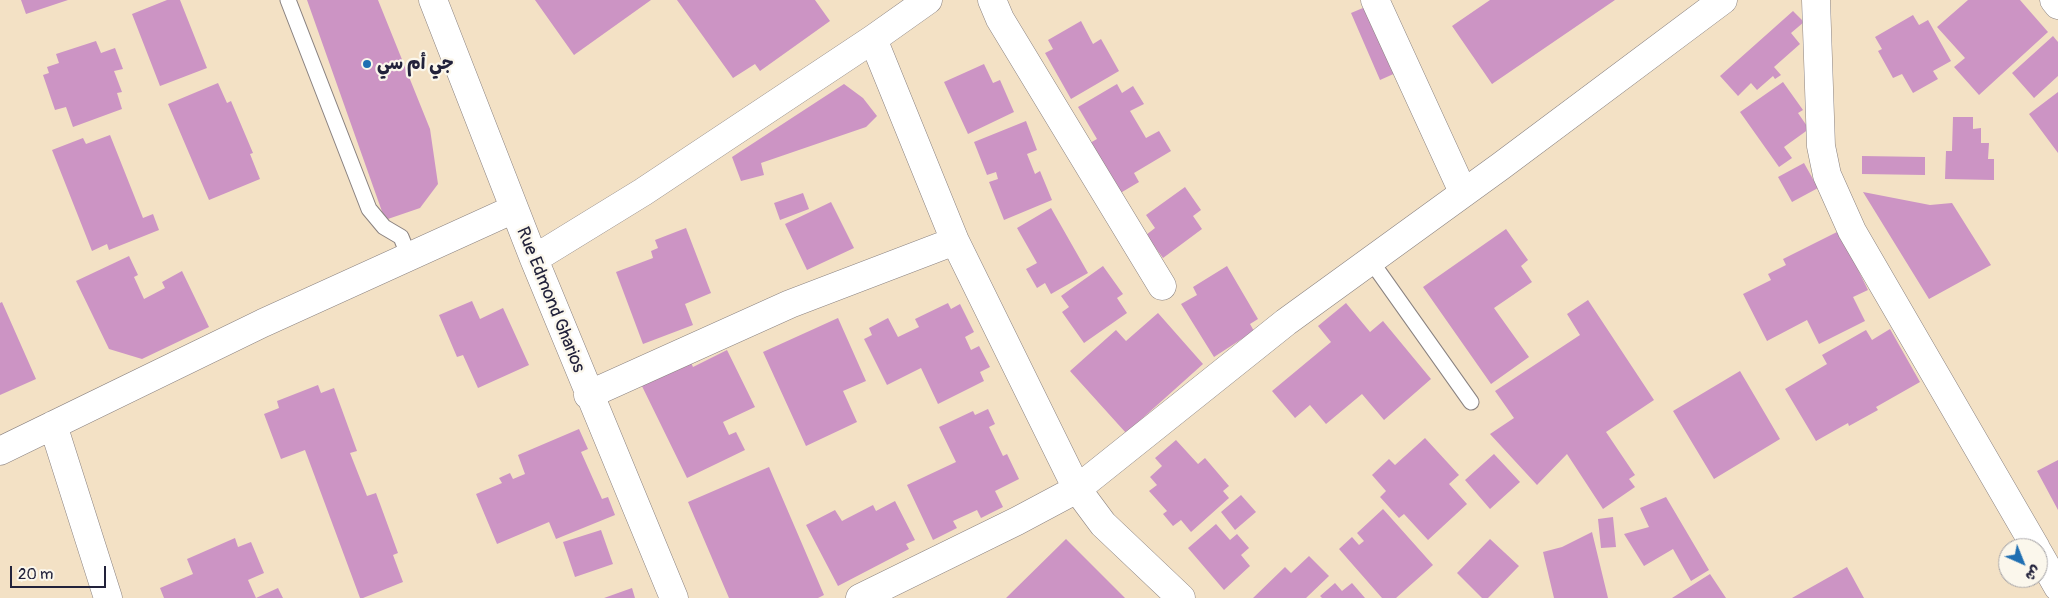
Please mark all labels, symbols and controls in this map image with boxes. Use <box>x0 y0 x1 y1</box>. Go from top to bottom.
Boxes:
place label: جي أم سي <box>377 53 454 75</box>
marker: جي أم سي <box>361 58 373 70</box>
street label: Rue Edmond Gharios <box>511 224 589 376</box>
north arrow <box>1998 538 2048 588</box>
scale bar <box>12 556 109 588</box>
text: ش <box>2022 562 2045 585</box>
text: 20 m <box>18 565 53 584</box>

